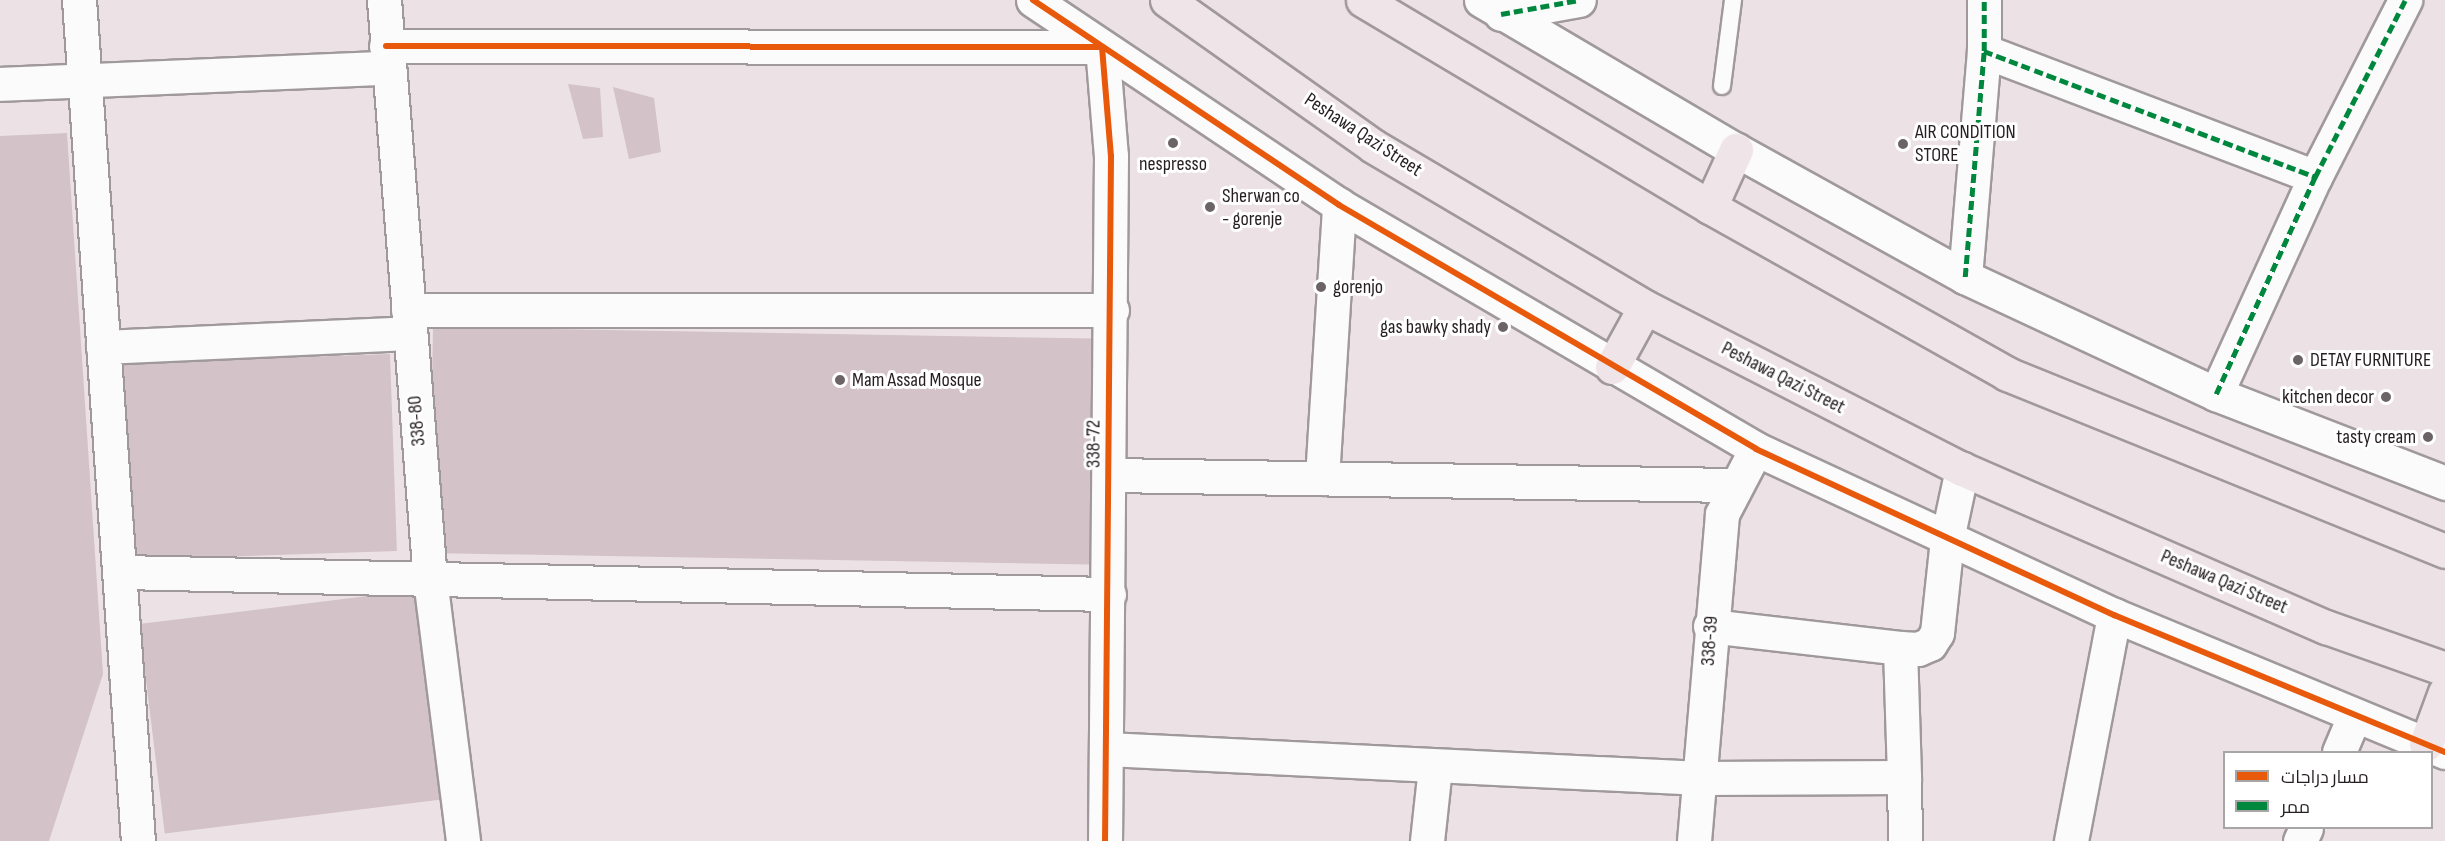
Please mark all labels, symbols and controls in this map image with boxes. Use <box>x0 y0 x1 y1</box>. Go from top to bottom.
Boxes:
street label: Peshawa Qazi Street <box>1300 88 1426 182</box>
place label: AIR CONDITION STORE <box>1915 120 2016 167</box>
marker: nespresso <box>1166 136 1180 150</box>
marker: AIR CONDITION STORE <box>1896 137 1910 151</box>
place label: nespresso <box>1139 152 1207 176</box>
place label: Sherwan co - gorenje <box>1222 184 1300 231</box>
marker: Sherwan co - gorenje <box>1203 200 1217 214</box>
place label: gorenjo <box>1333 275 1383 299</box>
marker: gorenjo <box>1314 280 1328 294</box>
place label: gas bawky shady <box>1380 315 1491 339</box>
marker: gas bawky shady <box>1496 320 1510 334</box>
street label: Peshawa Qazi Street <box>1717 337 1849 419</box>
place label: DETAY FURNITURE <box>2310 348 2431 372</box>
marker: DETAY FURNITURE <box>2291 353 2305 367</box>
place label: Mam Assad Mosque <box>852 368 982 392</box>
marker: Mam Assad Mosque <box>833 373 847 387</box>
place label: kitchen decor <box>2282 385 2374 409</box>
marker: kitchen decor <box>2379 390 2393 404</box>
street label: 338-80 <box>403 395 431 447</box>
street label: 338-72 <box>1082 420 1106 468</box>
place label: tasty cream <box>2336 425 2416 449</box>
marker: tasty cream <box>2421 430 2435 444</box>
street label: Peshawa Qazi Street <box>2157 545 2291 619</box>
street label: 338-39 <box>1696 615 1724 667</box>
legend <box>2223 751 2433 829</box>
text: مسار دراجات <box>2281 767 2369 788</box>
text: ممر <box>2281 797 2310 818</box>

